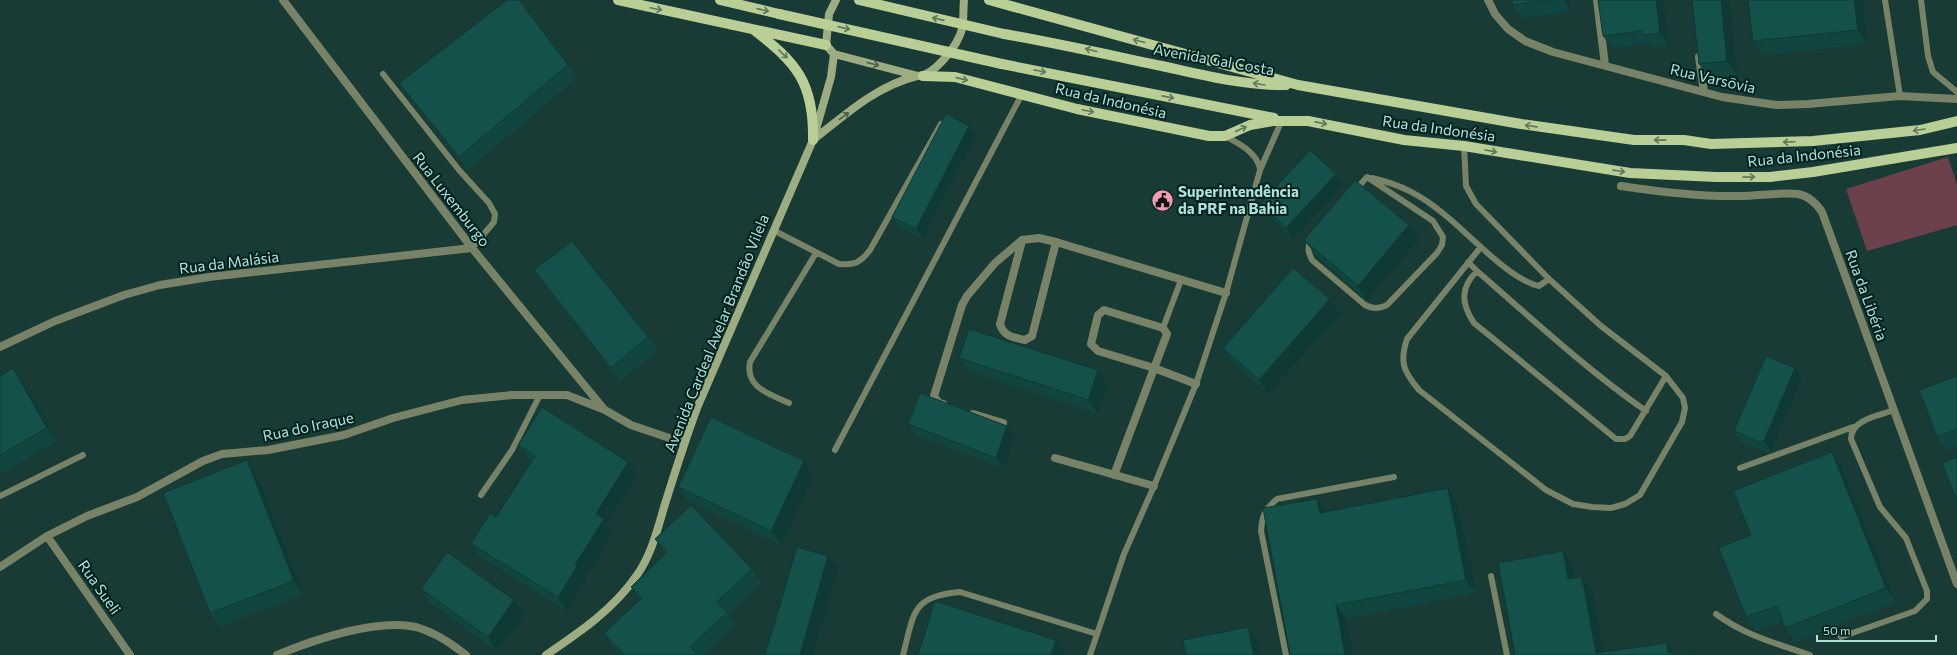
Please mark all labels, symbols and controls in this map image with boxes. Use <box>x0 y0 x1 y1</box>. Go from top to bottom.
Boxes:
one-way arrow <box>649 6 662 14</box>
one-way arrow <box>756 7 769 15</box>
one-way arrow <box>932 15 945 23</box>
one-way arrow <box>837 25 850 33</box>
one-way arrow <box>1133 37 1146 44</box>
street label: Avenida Gal Costa <box>1152 40 1276 78</box>
one-way arrow <box>1084 46 1097 53</box>
one-way arrow <box>777 49 788 58</box>
street label: Rua Varsōvia <box>1669 59 1757 97</box>
one-way arrow <box>867 61 880 68</box>
one-way arrow <box>1033 68 1046 76</box>
one-way arrow <box>955 76 968 83</box>
street label: Rua da Indonésia <box>1053 78 1169 122</box>
one-way arrow <box>1253 80 1266 88</box>
one-way arrow <box>1161 93 1174 101</box>
one-way arrow <box>1081 107 1094 115</box>
street label: Rua da Indonésia <box>1381 111 1497 145</box>
one-way arrow <box>838 112 849 120</box>
one-way arrow <box>1314 120 1327 128</box>
one-way arrow <box>1525 122 1538 130</box>
one-way arrow <box>1235 125 1247 132</box>
one-way arrow <box>1913 126 1926 134</box>
one-way arrow <box>1654 136 1667 144</box>
one-way arrow <box>1783 138 1796 146</box>
street label: Rua da Indonésia <box>1746 140 1862 170</box>
one-way arrow <box>1484 147 1497 155</box>
street label: Rua Luxemburgo <box>410 148 494 250</box>
one-way arrow <box>1612 167 1625 175</box>
one-way arrow <box>1742 173 1755 181</box>
place label: Superintendência da PRF na Bahia <box>1178 182 1299 217</box>
public building icon: Superintendência da PRF na Bahia <box>1149 187 1175 213</box>
street label: Avenida Cardeal Avelar Brandão Vilela <box>660 211 772 455</box>
street label: Rua da Malásia <box>178 247 280 277</box>
street label: Rua da Libéria <box>1842 247 1892 343</box>
street label: Rua do Iraque <box>261 408 355 444</box>
street label: Rua Sueli <box>75 557 125 617</box>
scale bar <box>1817 617 1936 643</box>
text: 50 m <box>1823 623 1851 637</box>

